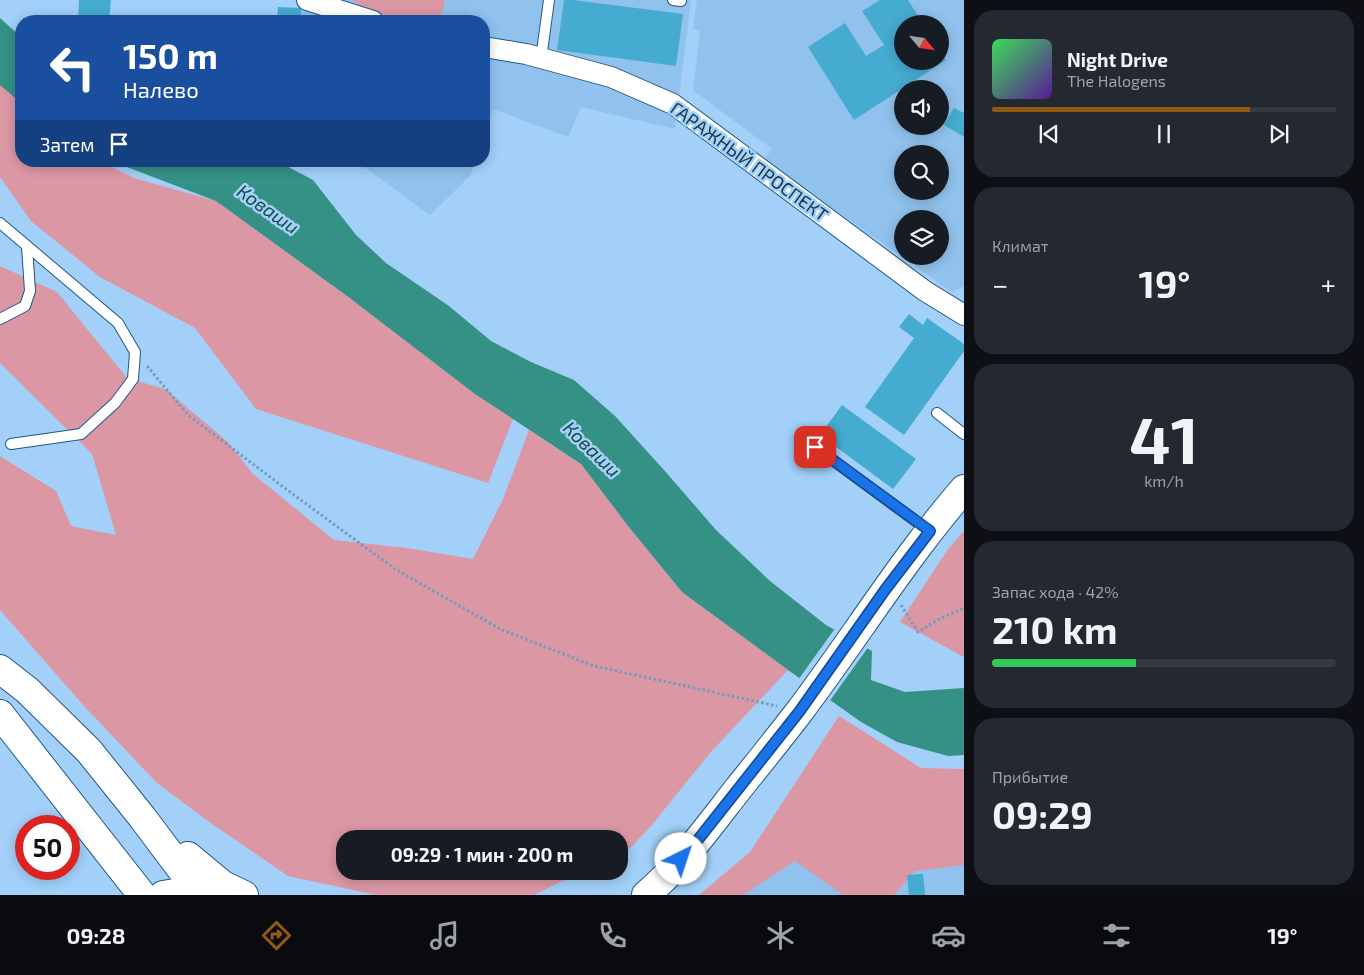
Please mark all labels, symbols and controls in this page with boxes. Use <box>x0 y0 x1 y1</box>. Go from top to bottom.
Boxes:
north arrow <box>894 15 949 70</box>
map controls <box>894 15 949 265</box>
text: 150 m <box>123 34 218 76</box>
icon: left <box>40 35 105 100</box>
text: Night Drive <box>1067 48 1168 71</box>
text: The Halogens <box>1067 71 1166 90</box>
text: Налево <box>123 76 199 102</box>
button: sound <box>894 80 949 135</box>
street label: ГАРАЖНЫЙ ПРОСПЕКТ <box>667 97 833 226</box>
icon: previous <box>1035 120 1063 148</box>
icon: pause <box>1150 120 1178 148</box>
icon: next <box>1265 120 1293 148</box>
icon: arrive <box>105 130 133 158</box>
text: Затем <box>40 133 95 156</box>
button: search <box>894 145 949 200</box>
water label: Коваши <box>233 179 304 238</box>
button: layers <box>894 210 949 265</box>
text: Климат <box>992 236 1049 255</box>
text: 19° <box>1139 260 1190 306</box>
text: − <box>992 267 1008 301</box>
text: + <box>1321 267 1336 301</box>
text: 41 <box>1129 399 1199 477</box>
water label: Коваши <box>559 416 626 481</box>
pin <box>794 426 836 468</box>
icon: arrive <box>801 433 829 461</box>
text: km/h <box>1144 471 1184 490</box>
text: Запас хода · 42% <box>992 582 1119 601</box>
text: 210 km <box>992 606 1117 652</box>
text: Прибытие <box>992 767 1068 786</box>
text: 09:29 <box>992 791 1093 837</box>
speed limit sign: 50 <box>15 815 80 880</box>
position arrow <box>654 832 706 884</box>
text: 09:29 · 1 мин · 200 m <box>391 843 573 866</box>
icon: directions <box>259 918 294 953</box>
icon: music <box>427 918 462 953</box>
icon: phone <box>595 918 630 953</box>
icon: climate <box>763 918 798 953</box>
icon: car <box>931 918 966 953</box>
icon: filters <box>1099 918 1134 953</box>
text: 09:28 <box>67 922 126 948</box>
text: 19° <box>1267 922 1297 948</box>

